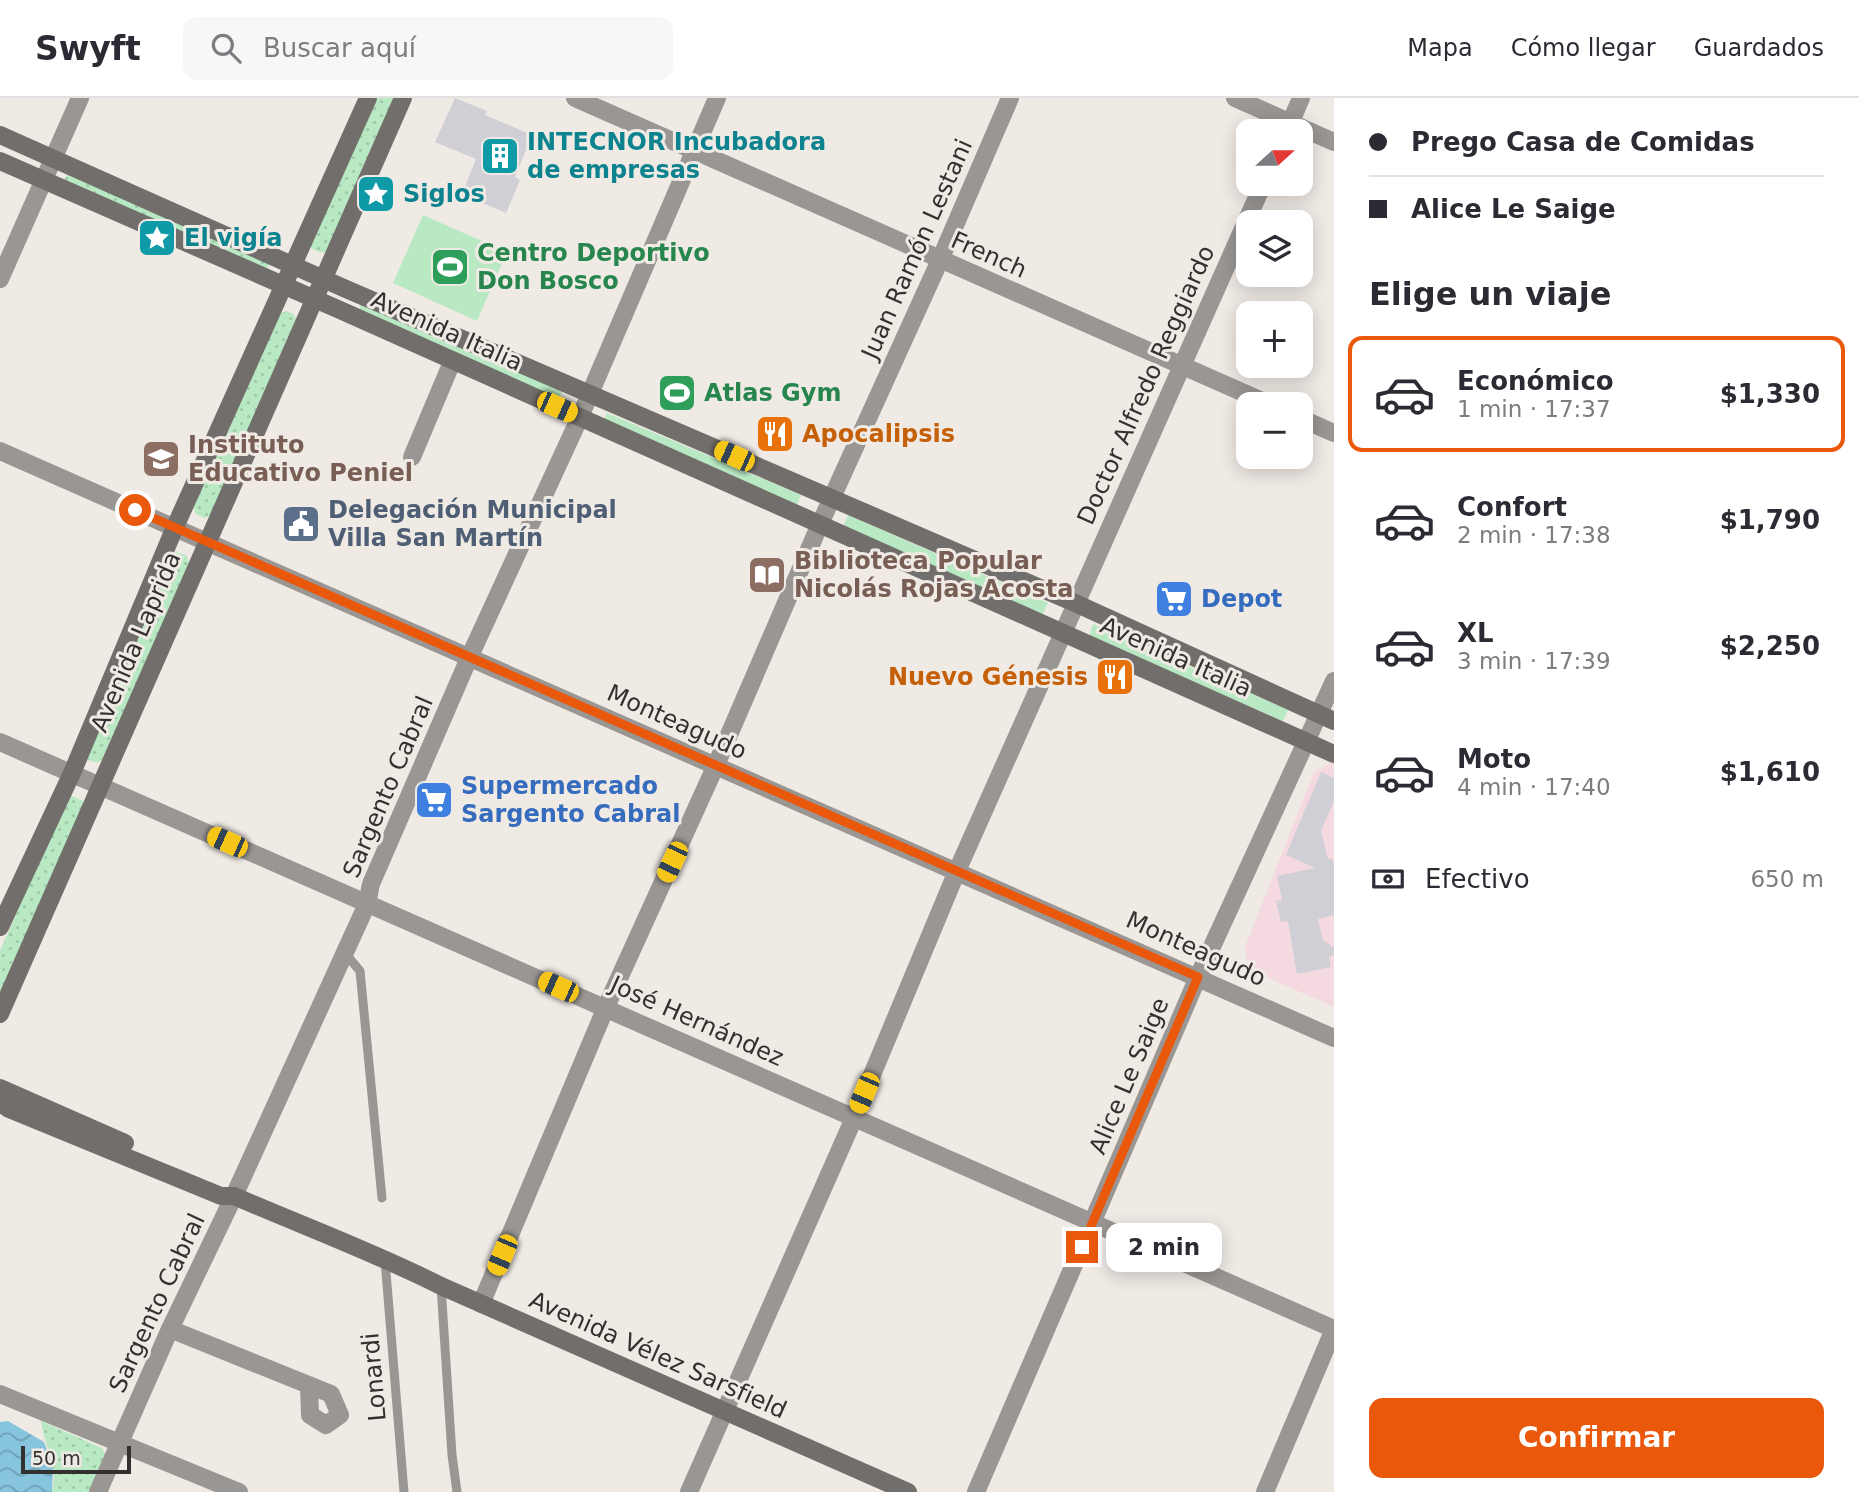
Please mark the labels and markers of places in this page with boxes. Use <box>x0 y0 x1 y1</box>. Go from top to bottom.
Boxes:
place label: INTECNOR Incubadora de empresas <box>527 128 826 184</box>
building icon: INTECNOR Incubadora de empresas <box>479 135 521 177</box>
place icon: Siglos <box>355 173 397 215</box>
place label: Siglos <box>403 180 485 208</box>
place icon: El vigía <box>136 217 178 259</box>
place label: El vigía <box>184 224 282 252</box>
place label: Centro Deportivo Don Bosco <box>477 239 710 295</box>
sports icon: Centro Deportivo Don Bosco <box>429 246 471 288</box>
sports icon: Atlas Gym <box>656 372 698 414</box>
place label: Atlas Gym <box>704 379 841 407</box>
restaurant icon: Apocalipsis <box>754 413 796 455</box>
place label: Apocalipsis <box>802 420 955 448</box>
place label: Instituto Educativo Peniel <box>188 431 413 487</box>
school or university icon: Instituto Educativo Peniel <box>140 438 182 480</box>
place label: Delegación Municipal Villa San Martín <box>328 496 617 552</box>
public building icon: Delegación Municipal Villa San Martín <box>280 503 322 545</box>
place label: Biblioteca Popular Nicolás Rojas Acosta <box>794 547 1073 603</box>
library icon: Biblioteca Popular Nicolás Rojas Acosta <box>746 554 788 596</box>
supermarket icon: Depot <box>1153 578 1195 620</box>
place label: Depot <box>1201 585 1282 613</box>
restaurant icon: Nuevo Génesis <box>1094 656 1136 698</box>
place label: Nuevo Génesis <box>888 663 1088 691</box>
place label: Supermercado Sargento Cabral <box>461 772 680 828</box>
supermarket icon: Supermercado Sargento Cabral <box>413 779 455 821</box>

